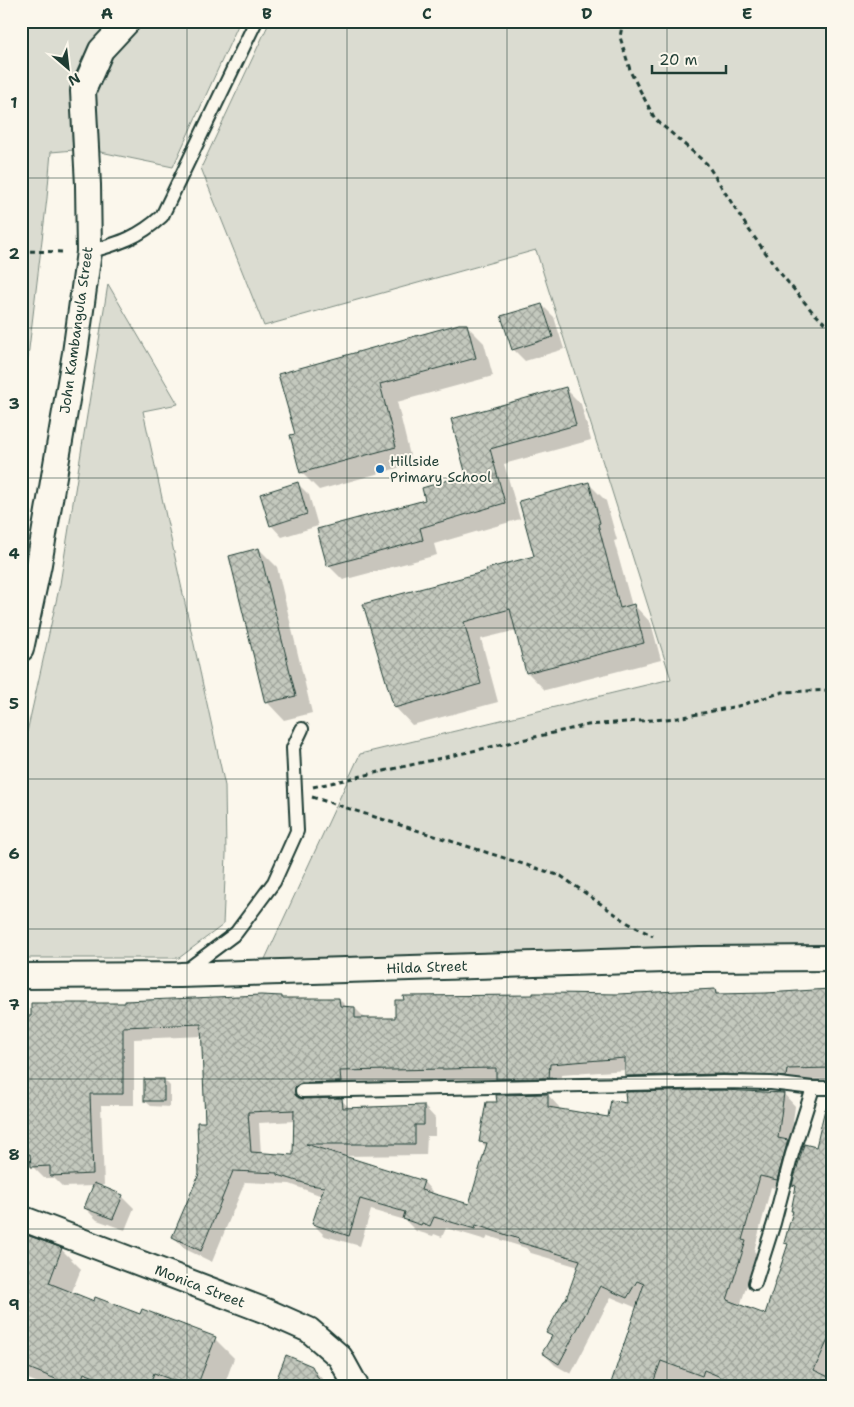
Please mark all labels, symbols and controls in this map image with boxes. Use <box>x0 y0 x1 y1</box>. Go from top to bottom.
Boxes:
text: A <box>101 3 113 24</box>
text: B <box>262 3 272 24</box>
text: C <box>422 3 432 24</box>
text: D <box>581 3 593 24</box>
text: E <box>742 3 752 24</box>
north arrow <box>42 42 92 92</box>
scale bar <box>652 42 725 74</box>
text: 20 m <box>659 50 698 70</box>
text: N <box>65 69 83 90</box>
text: 1 <box>10 92 18 113</box>
text: 2 <box>8 243 20 264</box>
street label: John Kambangula Street <box>55 245 97 415</box>
text: 3 <box>8 393 20 414</box>
place label: Hillside Primary School <box>390 452 492 486</box>
marker: Hillside Primary School <box>374 463 386 475</box>
text: 4 <box>8 543 20 564</box>
text: 5 <box>9 693 19 714</box>
text: 6 <box>8 843 20 864</box>
street label: Hilda Street <box>386 957 468 977</box>
text: 7 <box>8 994 20 1015</box>
text: 8 <box>8 1144 20 1165</box>
street label: Monica Street <box>152 1260 248 1312</box>
text: 9 <box>8 1294 20 1315</box>

